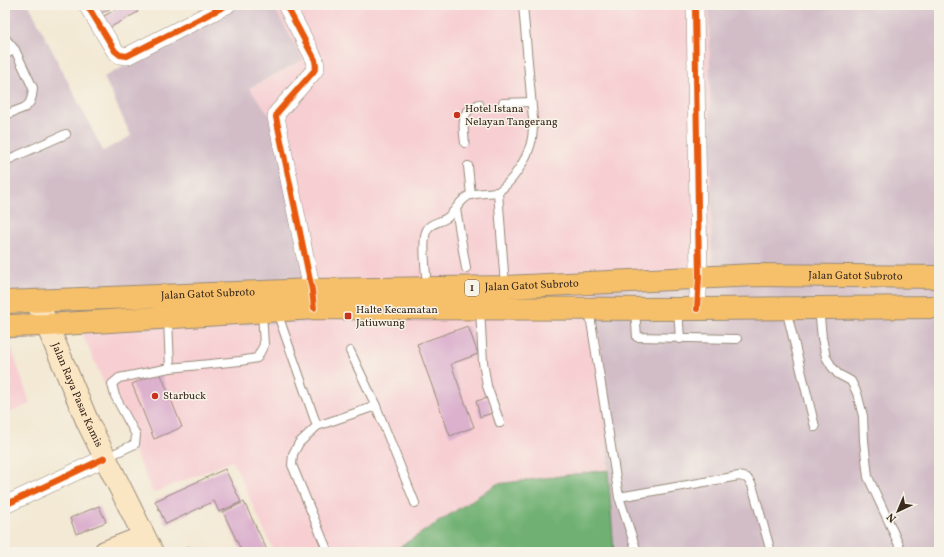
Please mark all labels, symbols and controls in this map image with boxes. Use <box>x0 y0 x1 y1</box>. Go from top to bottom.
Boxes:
place label: Hotel Istana Nelayan Tangerang <box>465 102 558 130</box>
marker: Hotel Istana Nelayan Tangerang <box>452 110 462 120</box>
street label: Jalan Gatot Subroto <box>808 268 903 284</box>
street label: Jalan Gatot Subroto <box>485 276 579 295</box>
road number: 1 <box>465 280 479 296</box>
street label: Jalan Gatot Subroto <box>161 285 255 303</box>
place label: Halte Kecamatan Jatiuwung <box>356 303 438 331</box>
marker: Halte Kecamatan Jatiuwung <box>343 311 353 321</box>
street label: Jalan Raya Pasar Kamis <box>48 340 106 450</box>
place label: Starbuck <box>163 389 206 404</box>
marker: Starbuck <box>150 391 160 401</box>
north arrow <box>878 491 918 531</box>
text: N <box>884 509 900 525</box>

